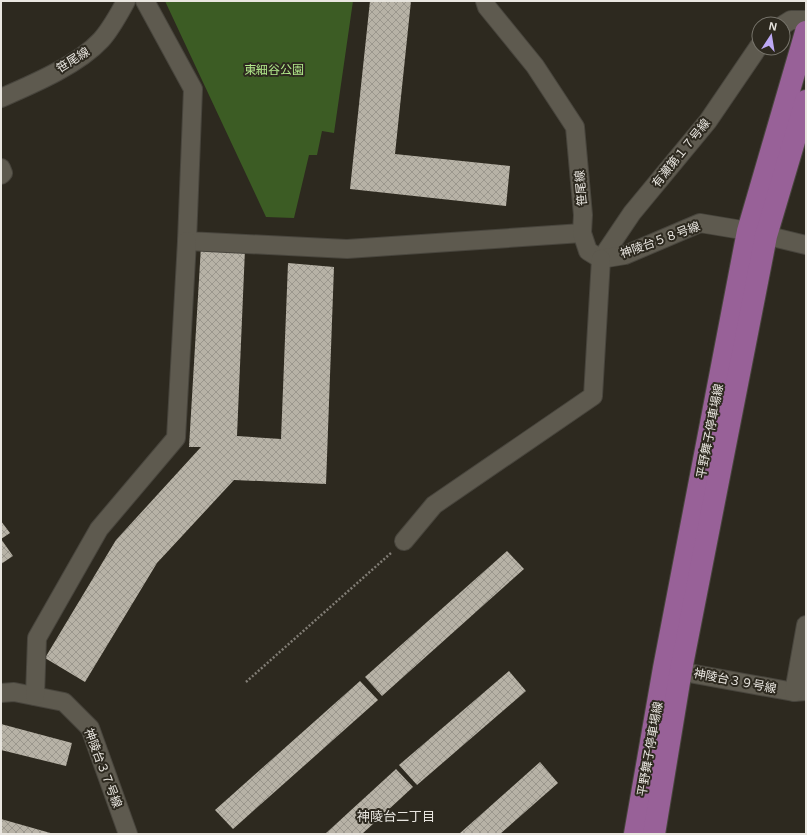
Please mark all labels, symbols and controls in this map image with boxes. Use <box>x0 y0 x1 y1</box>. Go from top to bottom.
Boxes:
north arrow <box>751 16 791 56</box>
text: N <box>768 20 778 33</box>
street label: 笹尾線 <box>54 45 92 75</box>
park label: 東細谷公園 <box>244 63 304 77</box>
street label: 有瀬第１７号線 <box>649 116 713 190</box>
street label: 笹尾線 <box>572 169 590 207</box>
street label: 神陵台５８号線 <box>618 219 702 261</box>
street label: 平野舞子停車場線 <box>694 383 726 479</box>
street label: 神陵台３９号線 <box>692 666 778 696</box>
street label: 平野舞子停車場線 <box>635 701 665 797</box>
street label: 神陵台３７号線 <box>81 726 125 810</box>
district label: 神陵台二丁目 <box>357 809 435 824</box>

